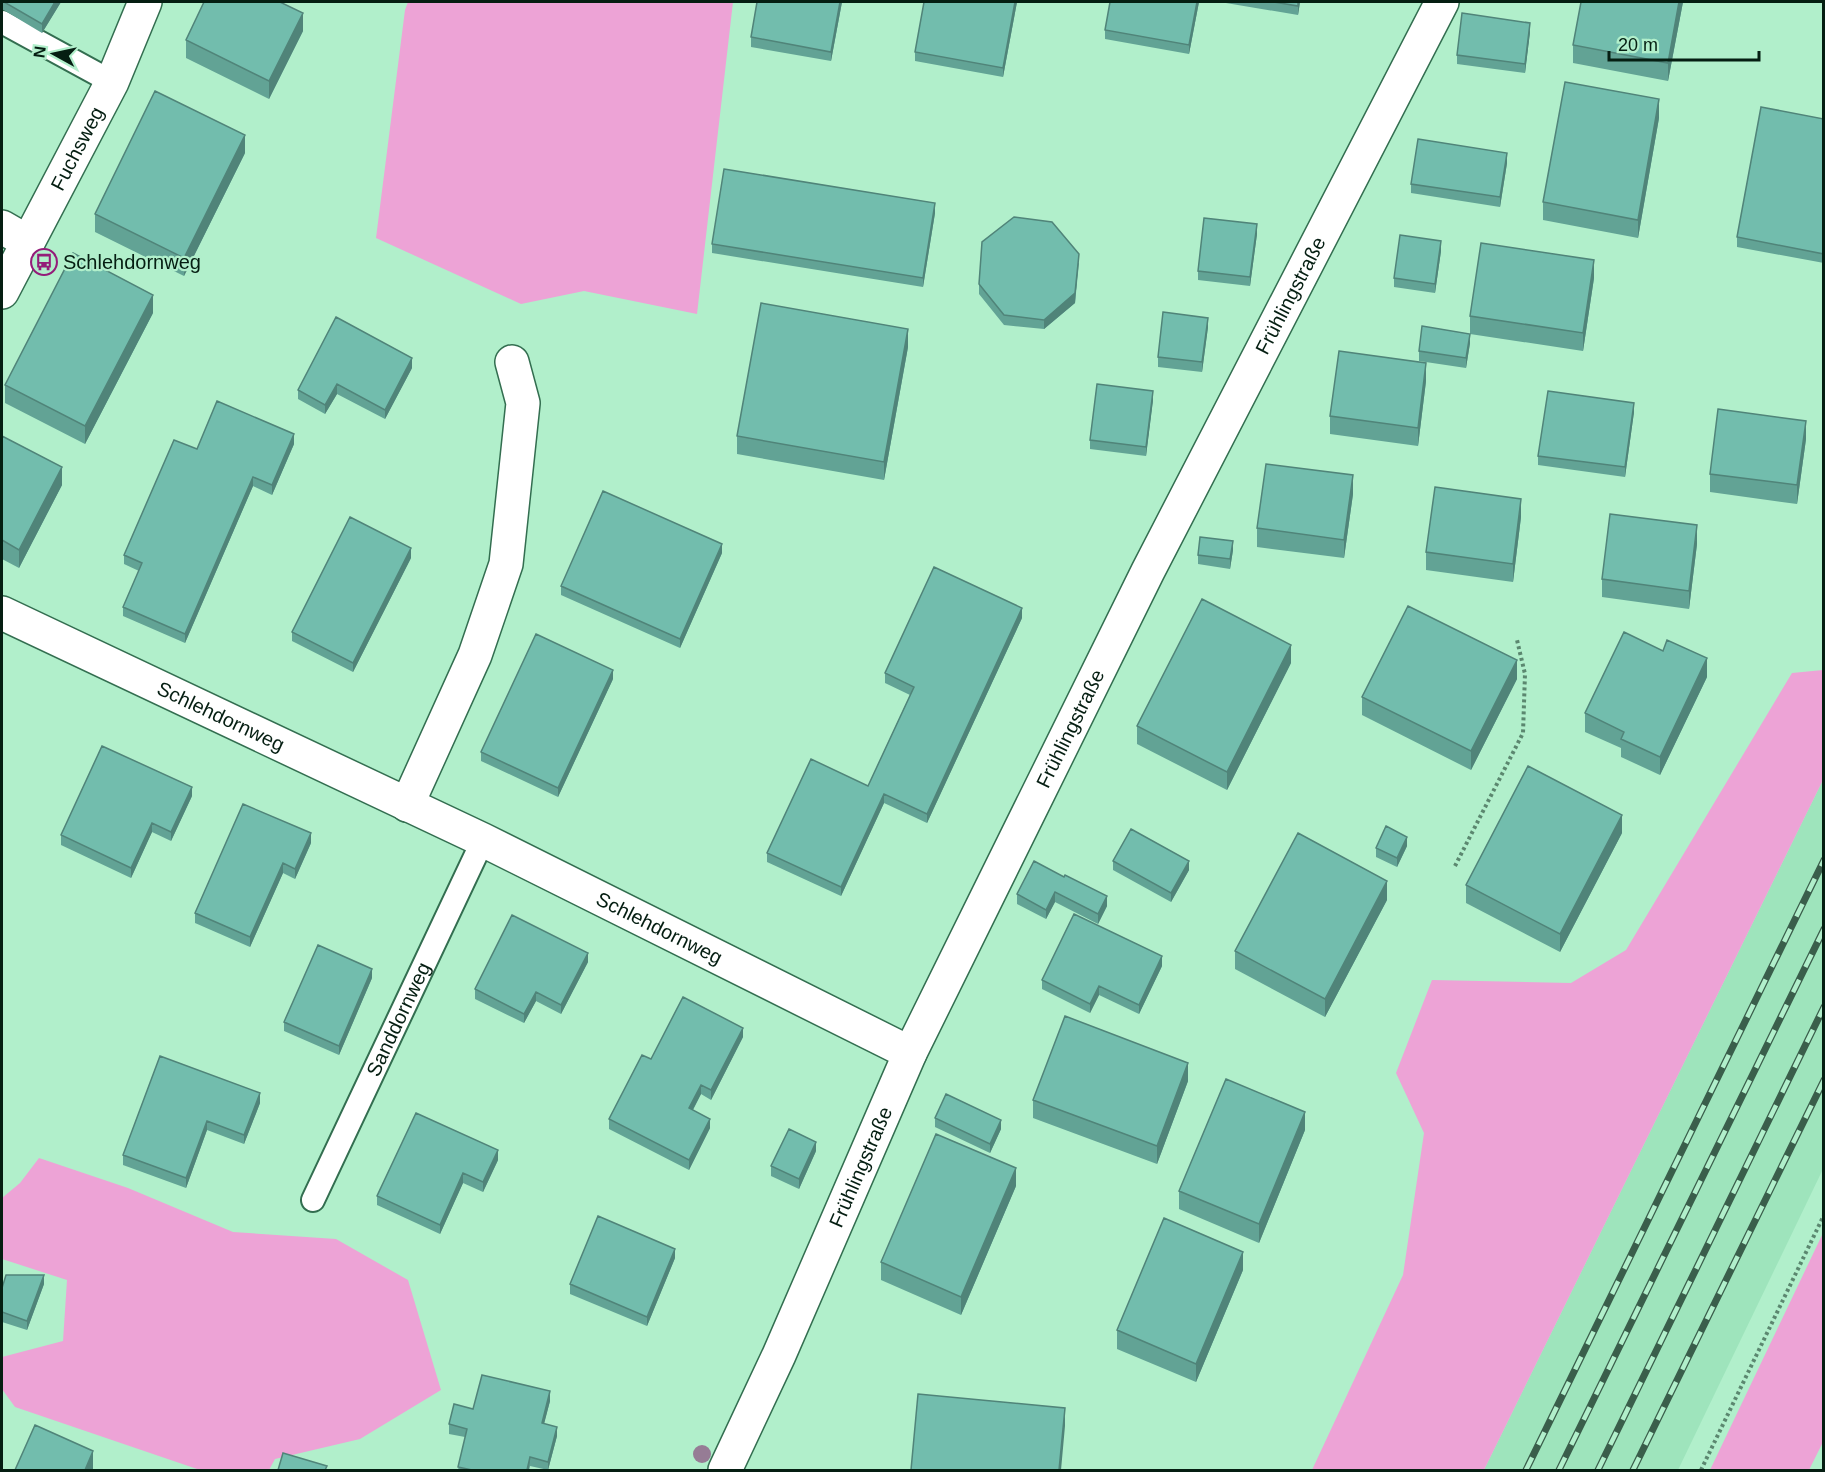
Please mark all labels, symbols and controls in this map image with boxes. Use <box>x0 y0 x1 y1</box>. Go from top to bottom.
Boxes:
north arrow <box>24 24 84 84</box>
scale bar <box>1609 24 1759 62</box>
text: 20 m <box>1618 35 1658 55</box>
text: N <box>30 45 49 59</box>
street label: Fuchsweg <box>46 103 108 194</box>
street label: Frühlingstraße <box>1251 233 1330 358</box>
bus stop icon: Schlehdornweg <box>29 247 59 277</box>
place label: Schlehdornweg <box>63 251 201 273</box>
street label: Frühlingstraße <box>1032 666 1109 791</box>
street label: Schlehdornweg <box>154 677 288 756</box>
street label: Schlehdornweg <box>593 887 726 969</box>
street label: Sanddornweg <box>362 959 435 1080</box>
street label: Frühlingstraße <box>825 1103 896 1231</box>

